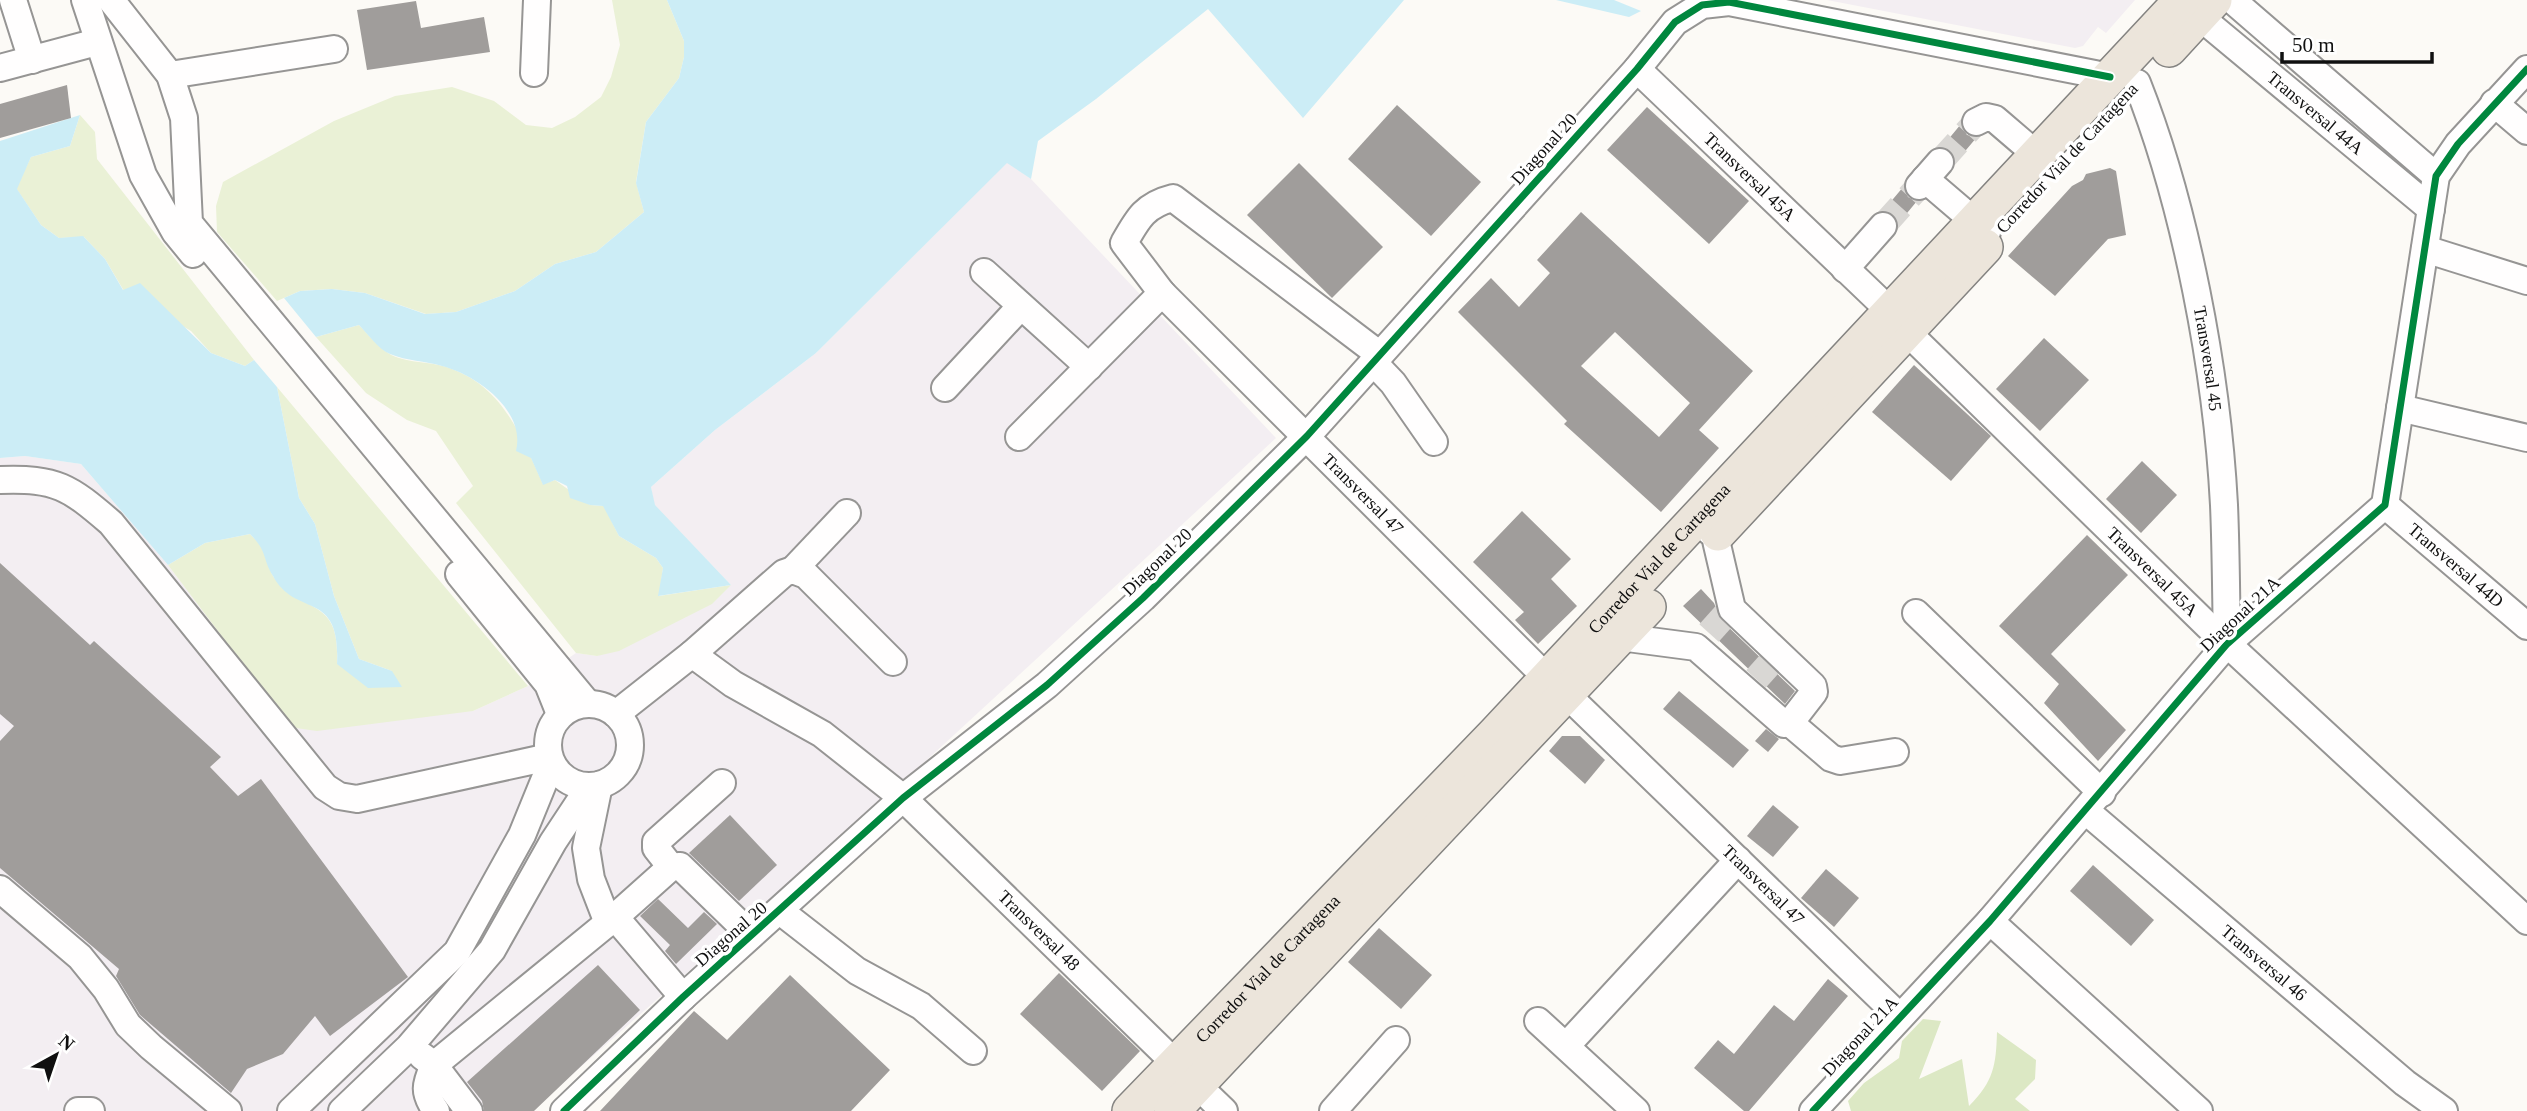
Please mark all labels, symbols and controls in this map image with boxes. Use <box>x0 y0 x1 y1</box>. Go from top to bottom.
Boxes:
scale bar <box>2282 21 2432 65</box>
text: 50 m <box>2292 33 2335 57</box>
street label: Transversal 44A <box>2263 67 2367 159</box>
street label: Corredor Vial de Cartagena <box>1992 79 2142 237</box>
street label: Diagonal 20 <box>1507 109 1581 189</box>
street label: Transversal 45A <box>1700 129 1800 225</box>
street label: Transversal 45 <box>2189 304 2226 412</box>
street label: Transversal 47 <box>1318 449 1407 538</box>
street label: Corredor Vial de Cartagena <box>1584 479 1734 638</box>
street label: Transversal 44D <box>2404 519 2508 611</box>
street label: Transversal 45A <box>2103 523 2202 620</box>
street label: Diagonal 20 <box>1118 524 1196 600</box>
street label: Diagonal 21A <box>2196 572 2284 656</box>
street label: Transversal 47 <box>1718 841 1808 929</box>
street label: Transversal 48 <box>994 886 1084 975</box>
street label: Corredor Vial de Cartagena <box>1192 891 1344 1047</box>
street label: Diagonal 20 <box>691 897 771 971</box>
street label: Transversal 46 <box>2217 921 2311 1005</box>
street label: Diagonal 21A <box>1818 992 1902 1080</box>
north arrow <box>21 1020 91 1090</box>
text: N <box>55 1030 79 1055</box>

